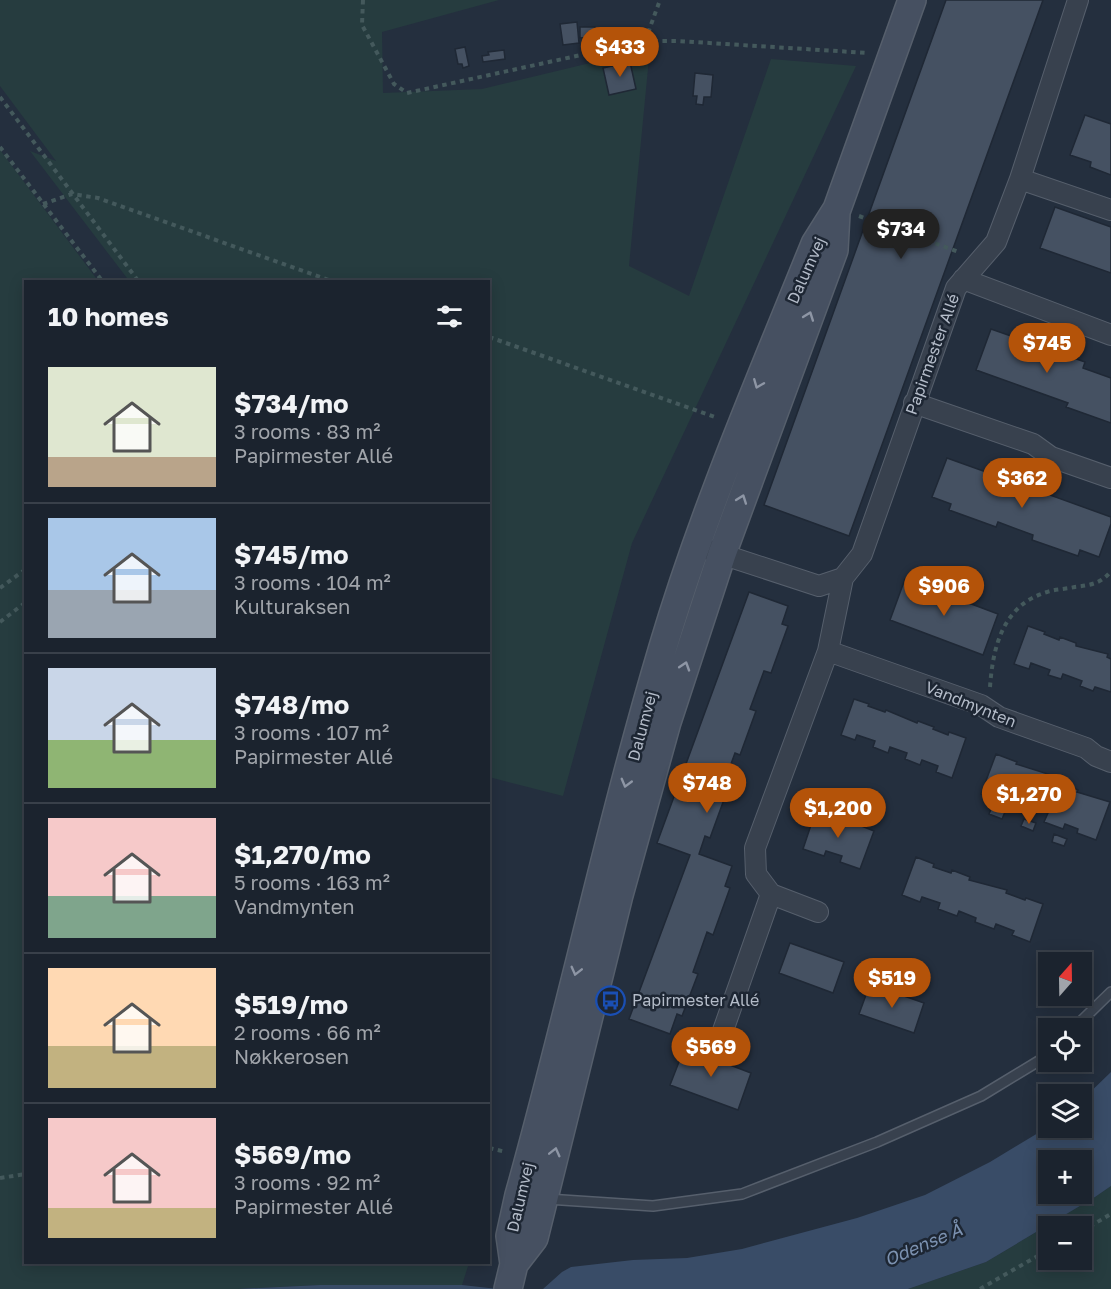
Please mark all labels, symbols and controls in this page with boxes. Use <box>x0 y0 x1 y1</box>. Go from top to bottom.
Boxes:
pin: $433 <box>584 27 656 78</box>
text: $433 <box>595 34 645 58</box>
pin: $734 <box>865 209 937 260</box>
text: $734 <box>877 216 926 240</box>
street label: Dalumvej <box>782 233 830 307</box>
street label: Papirmester Allé <box>901 291 963 417</box>
icon: filters <box>433 300 466 333</box>
text: 10 homes <box>48 301 169 332</box>
one-way arrow <box>802 311 815 322</box>
pin: $745 <box>1011 323 1083 374</box>
text: $745 <box>1023 330 1072 354</box>
one-way arrow <box>753 378 765 389</box>
text: $734/mo <box>234 388 349 419</box>
icon: home <box>96 391 168 463</box>
text: 3 rooms · 83 m² <box>234 419 380 443</box>
text: Papirmester Allé <box>234 443 393 467</box>
pin: $362 <box>986 458 1058 509</box>
text: $362 <box>997 465 1047 489</box>
one-way arrow <box>734 494 747 505</box>
text: $745/mo <box>234 539 349 570</box>
icon: home <box>96 542 168 614</box>
pin: $906 <box>908 566 980 617</box>
text: 3 rooms · 104 m² <box>234 570 391 594</box>
text: $906 <box>918 573 970 597</box>
text: Kulturaksen <box>234 594 350 618</box>
one-way arrow <box>678 661 690 672</box>
street label: Vandmynten <box>923 677 1019 731</box>
text: $748/mo <box>234 689 349 720</box>
street label: Dalumvej <box>623 689 661 763</box>
icon: home <box>96 692 168 764</box>
text: 3 rooms · 107 m² <box>234 720 389 744</box>
text: Papirmester Allé <box>234 744 393 768</box>
pin: $748 <box>671 763 743 814</box>
text: $748 <box>682 770 732 794</box>
pin: $1,270 <box>980 774 1078 825</box>
one-way arrow <box>621 777 633 788</box>
text: $1,270 <box>996 781 1062 805</box>
pin: $1,200 <box>789 788 887 839</box>
text: $1,200 <box>804 795 872 819</box>
text: $1,270/mo <box>234 839 371 870</box>
icon: home <box>96 842 168 914</box>
text: 5 rooms · 163 m² <box>234 870 390 894</box>
text: Vandmynten <box>234 894 355 918</box>
north arrow <box>1038 952 1092 1006</box>
map controls <box>1038 952 1092 1270</box>
pin: $519 <box>856 958 928 1009</box>
text: $519 <box>868 965 916 989</box>
one-way arrow <box>571 966 584 976</box>
bus stop icon: Papirmester Allé <box>595 984 627 1016</box>
text: $519/mo <box>234 989 348 1020</box>
place label: Papirmester Allé <box>632 990 759 1010</box>
icon: home <box>96 992 168 1064</box>
button: locate <box>1038 1018 1092 1072</box>
text: 2 rooms · 66 m² <box>234 1020 381 1044</box>
pin: $569 <box>675 1027 747 1078</box>
text: $569 <box>686 1034 737 1058</box>
text: Nøkkerosen <box>234 1044 349 1068</box>
button: layers <box>1038 1084 1092 1138</box>
text: $569/mo <box>234 1139 351 1170</box>
icon: home <box>96 1142 168 1214</box>
one-way arrow <box>547 1147 560 1157</box>
button: + <box>1038 1150 1092 1204</box>
street label: Dalumvej <box>502 1160 538 1234</box>
text: 3 rooms · 92 m² <box>234 1170 380 1194</box>
text: Papirmester Allé <box>234 1194 393 1218</box>
button: − <box>1038 1216 1092 1270</box>
water label: Odense Å <box>881 1217 966 1270</box>

